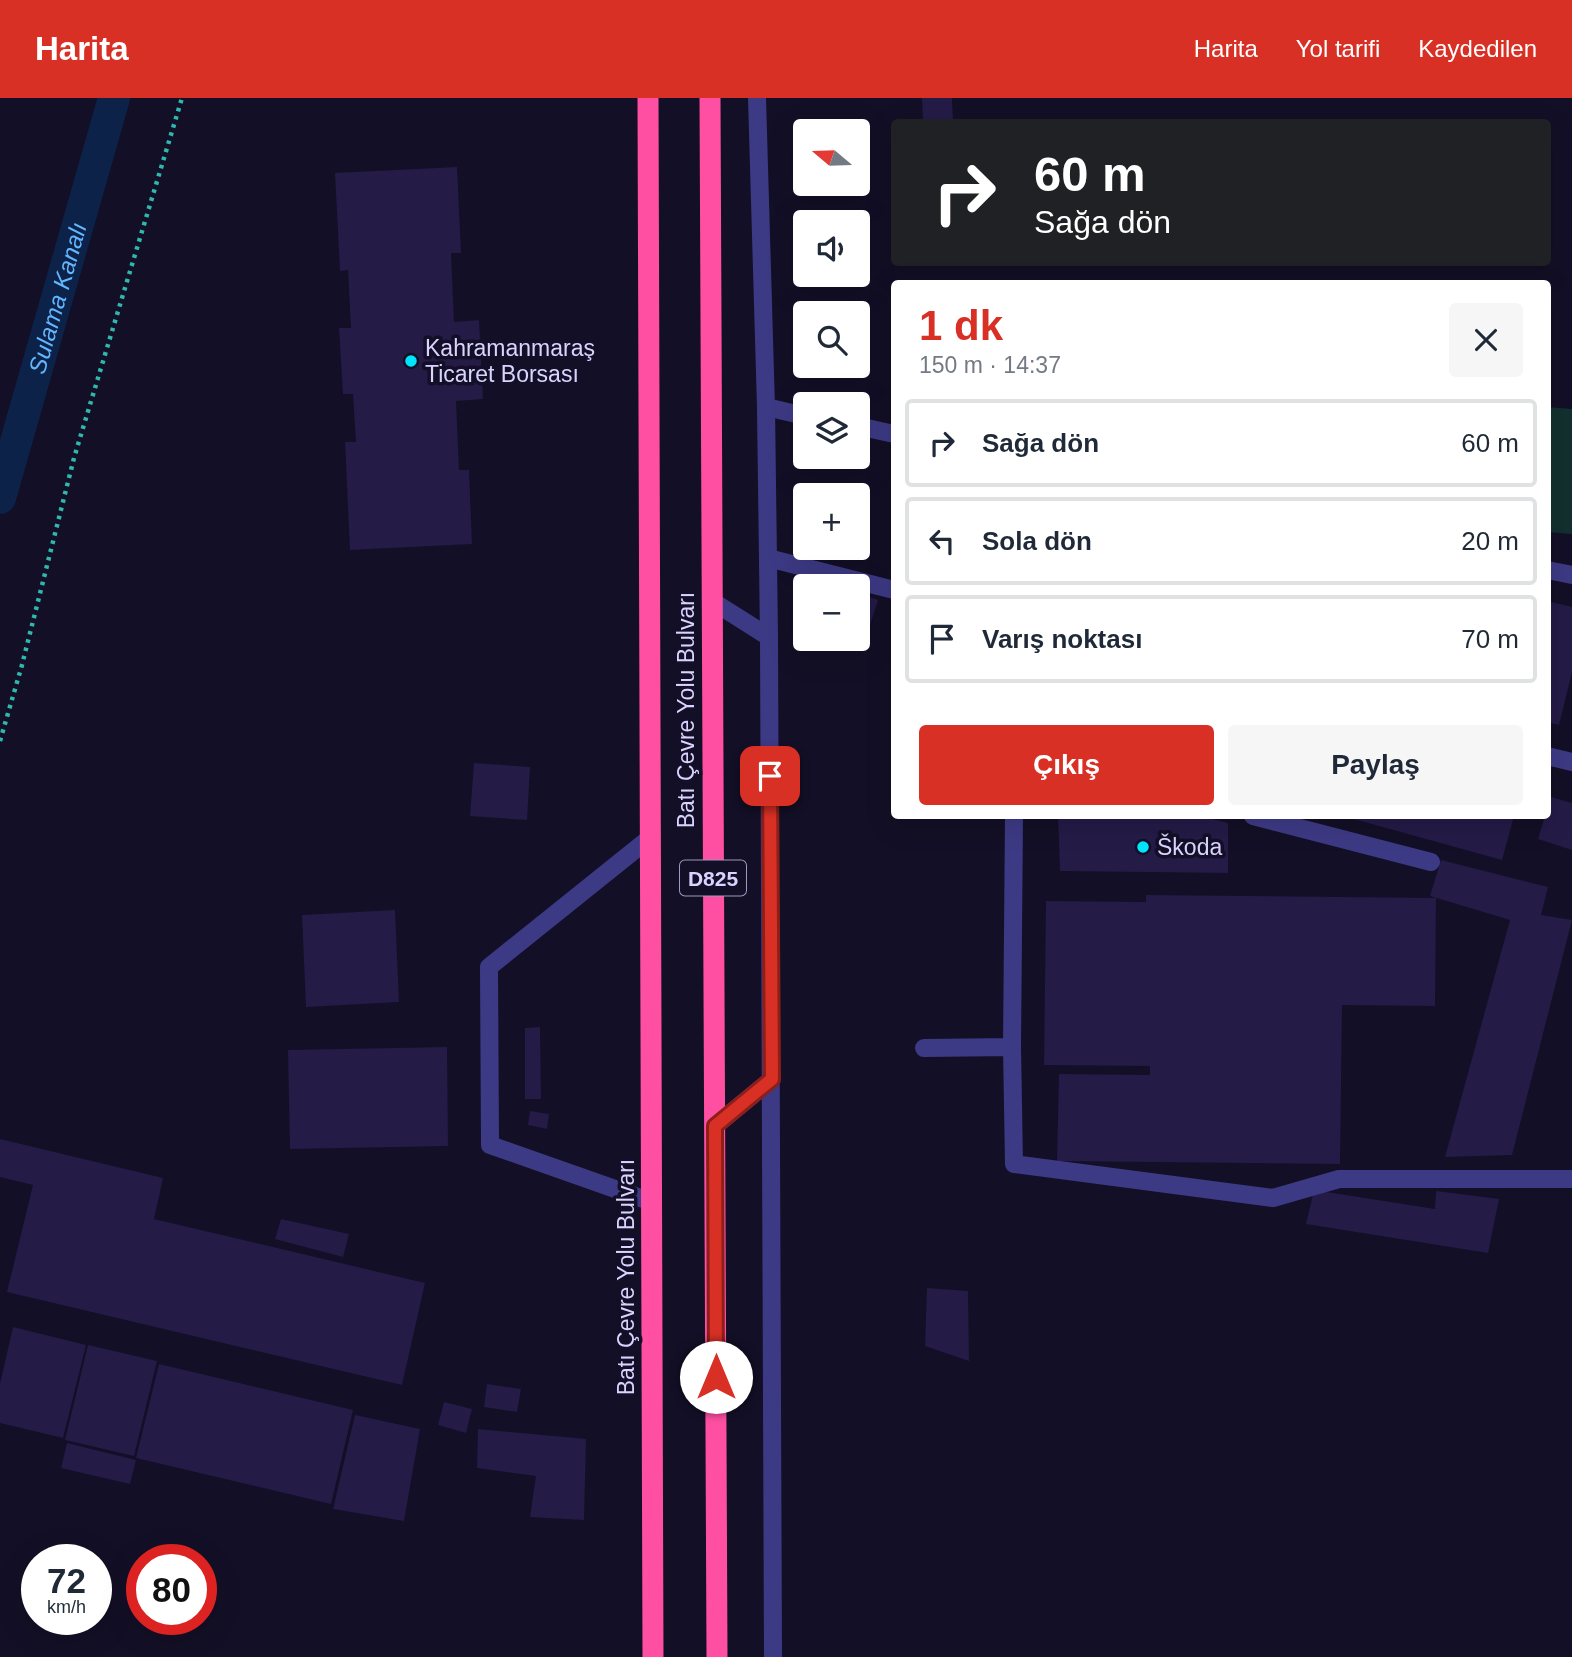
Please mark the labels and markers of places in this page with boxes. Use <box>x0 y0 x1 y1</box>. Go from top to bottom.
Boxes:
place label: Kahramanmaraş Ticaret Borsası <box>425 335 595 387</box>
marker: Kahramanmaraş Ticaret Borsası <box>403 353 419 369</box>
pin <box>740 746 800 806</box>
place label: Škoda <box>1157 833 1222 860</box>
marker: Škoda <box>1135 839 1151 855</box>

